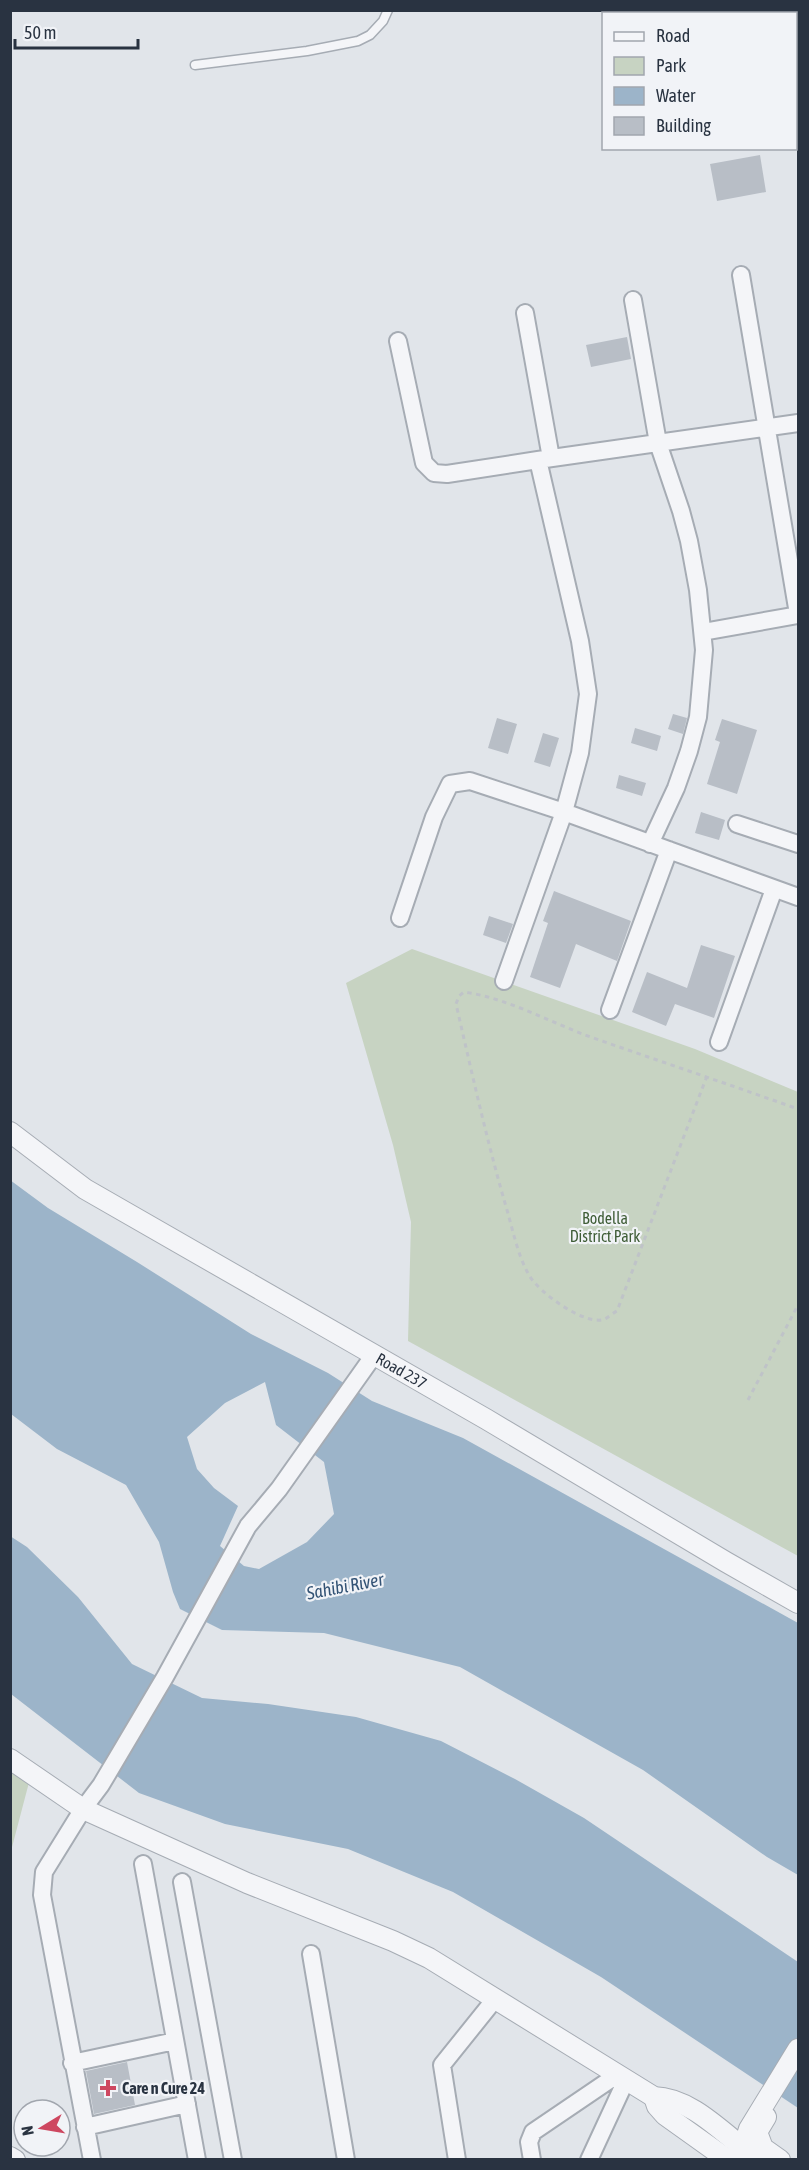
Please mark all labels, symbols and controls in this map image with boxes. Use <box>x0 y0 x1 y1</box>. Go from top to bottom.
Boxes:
scale bar <box>15 12 138 50</box>
legend <box>602 12 797 150</box>
text: 50 m <box>24 22 56 43</box>
text: Road <box>656 25 690 46</box>
text: Park <box>656 55 686 76</box>
text: Water <box>656 85 696 106</box>
text: Building <box>656 115 711 136</box>
park label: Bodella District Park <box>570 1209 640 1245</box>
street label: Road 237 <box>373 1349 430 1392</box>
water label: Sahibi River <box>304 1568 386 1604</box>
marker: Care n Cure 24 <box>99 2079 117 2097</box>
place label: Care n Cure 24 <box>122 2079 205 2097</box>
north arrow <box>12 2098 72 2158</box>
text: N <box>18 2125 37 2137</box>

